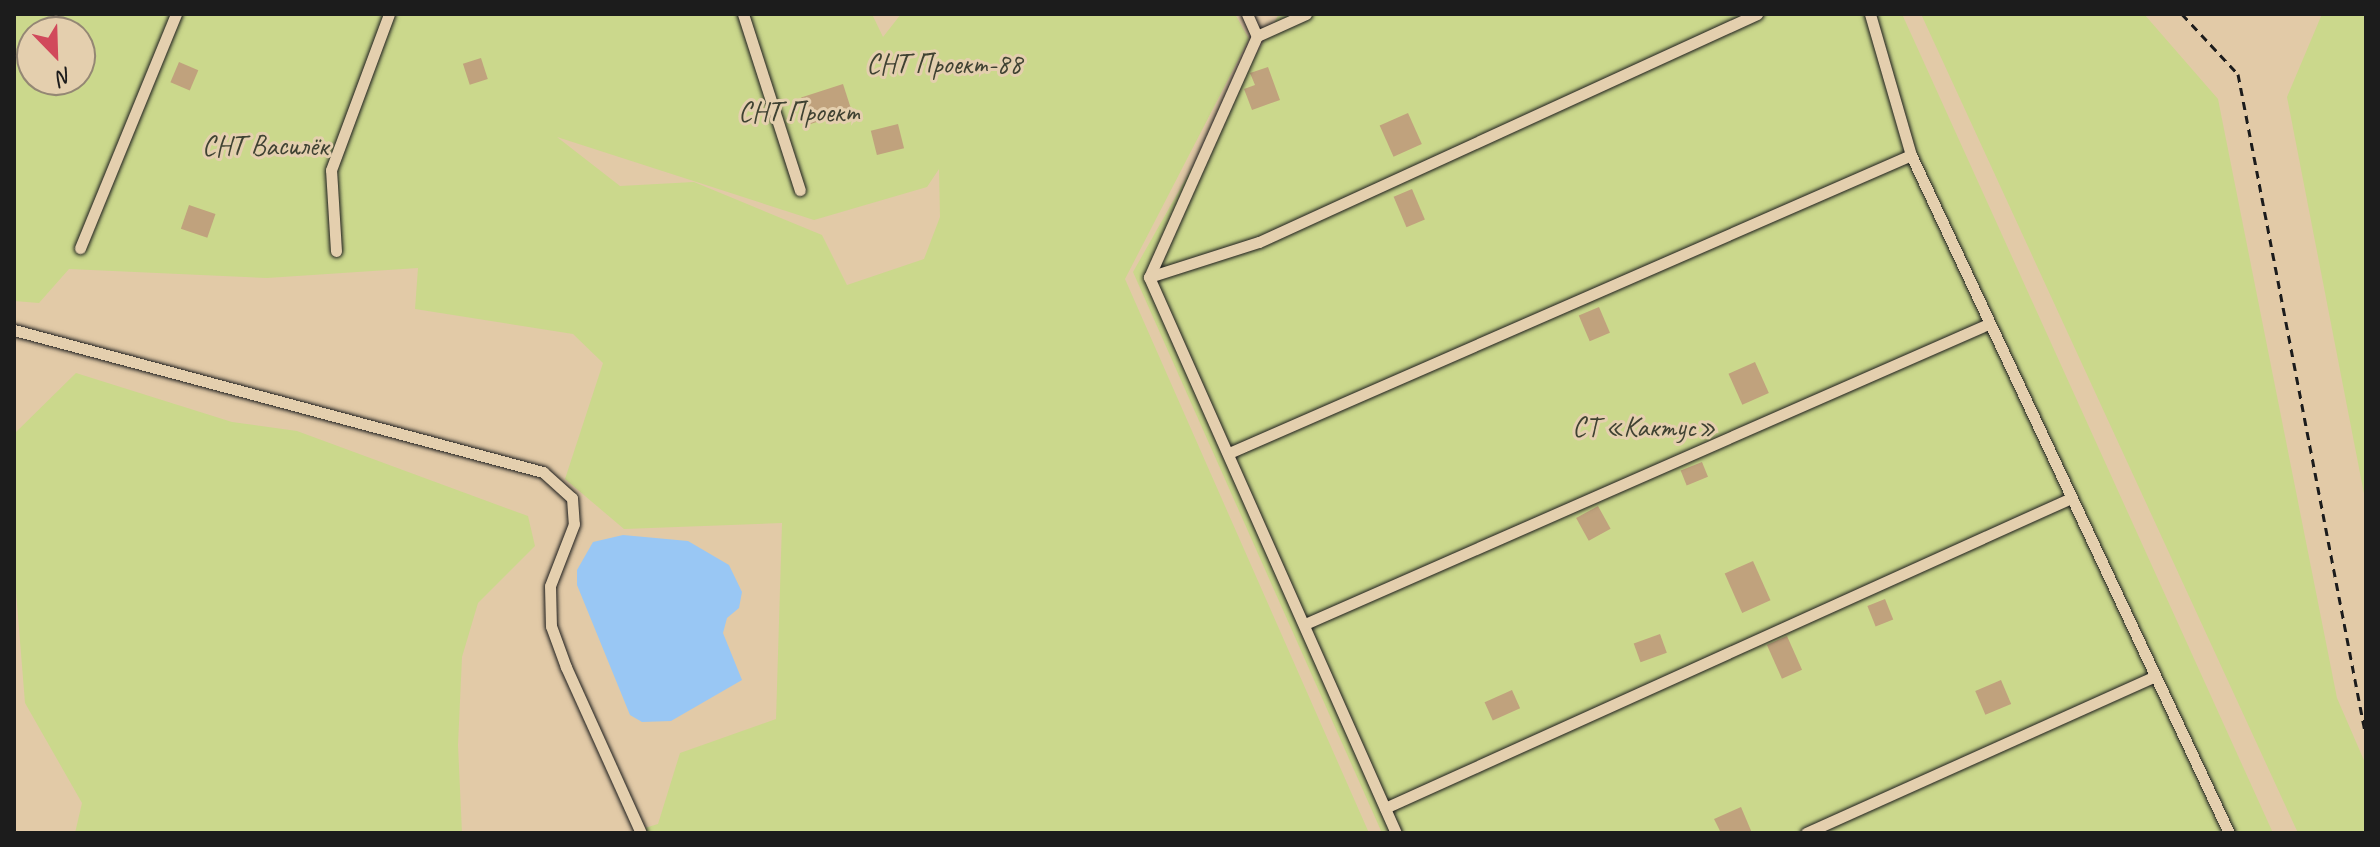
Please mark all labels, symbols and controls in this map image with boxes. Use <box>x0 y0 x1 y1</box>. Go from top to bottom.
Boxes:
north arrow <box>16 16 96 96</box>
park label: СНТ Проект-88 <box>866 47 1022 81</box>
text: N <box>53 61 76 92</box>
park label: СНТ Проект <box>738 95 860 129</box>
park label: СНТ Василёк <box>202 129 328 163</box>
park label: СТ «Кактус» <box>1572 410 1716 444</box>

